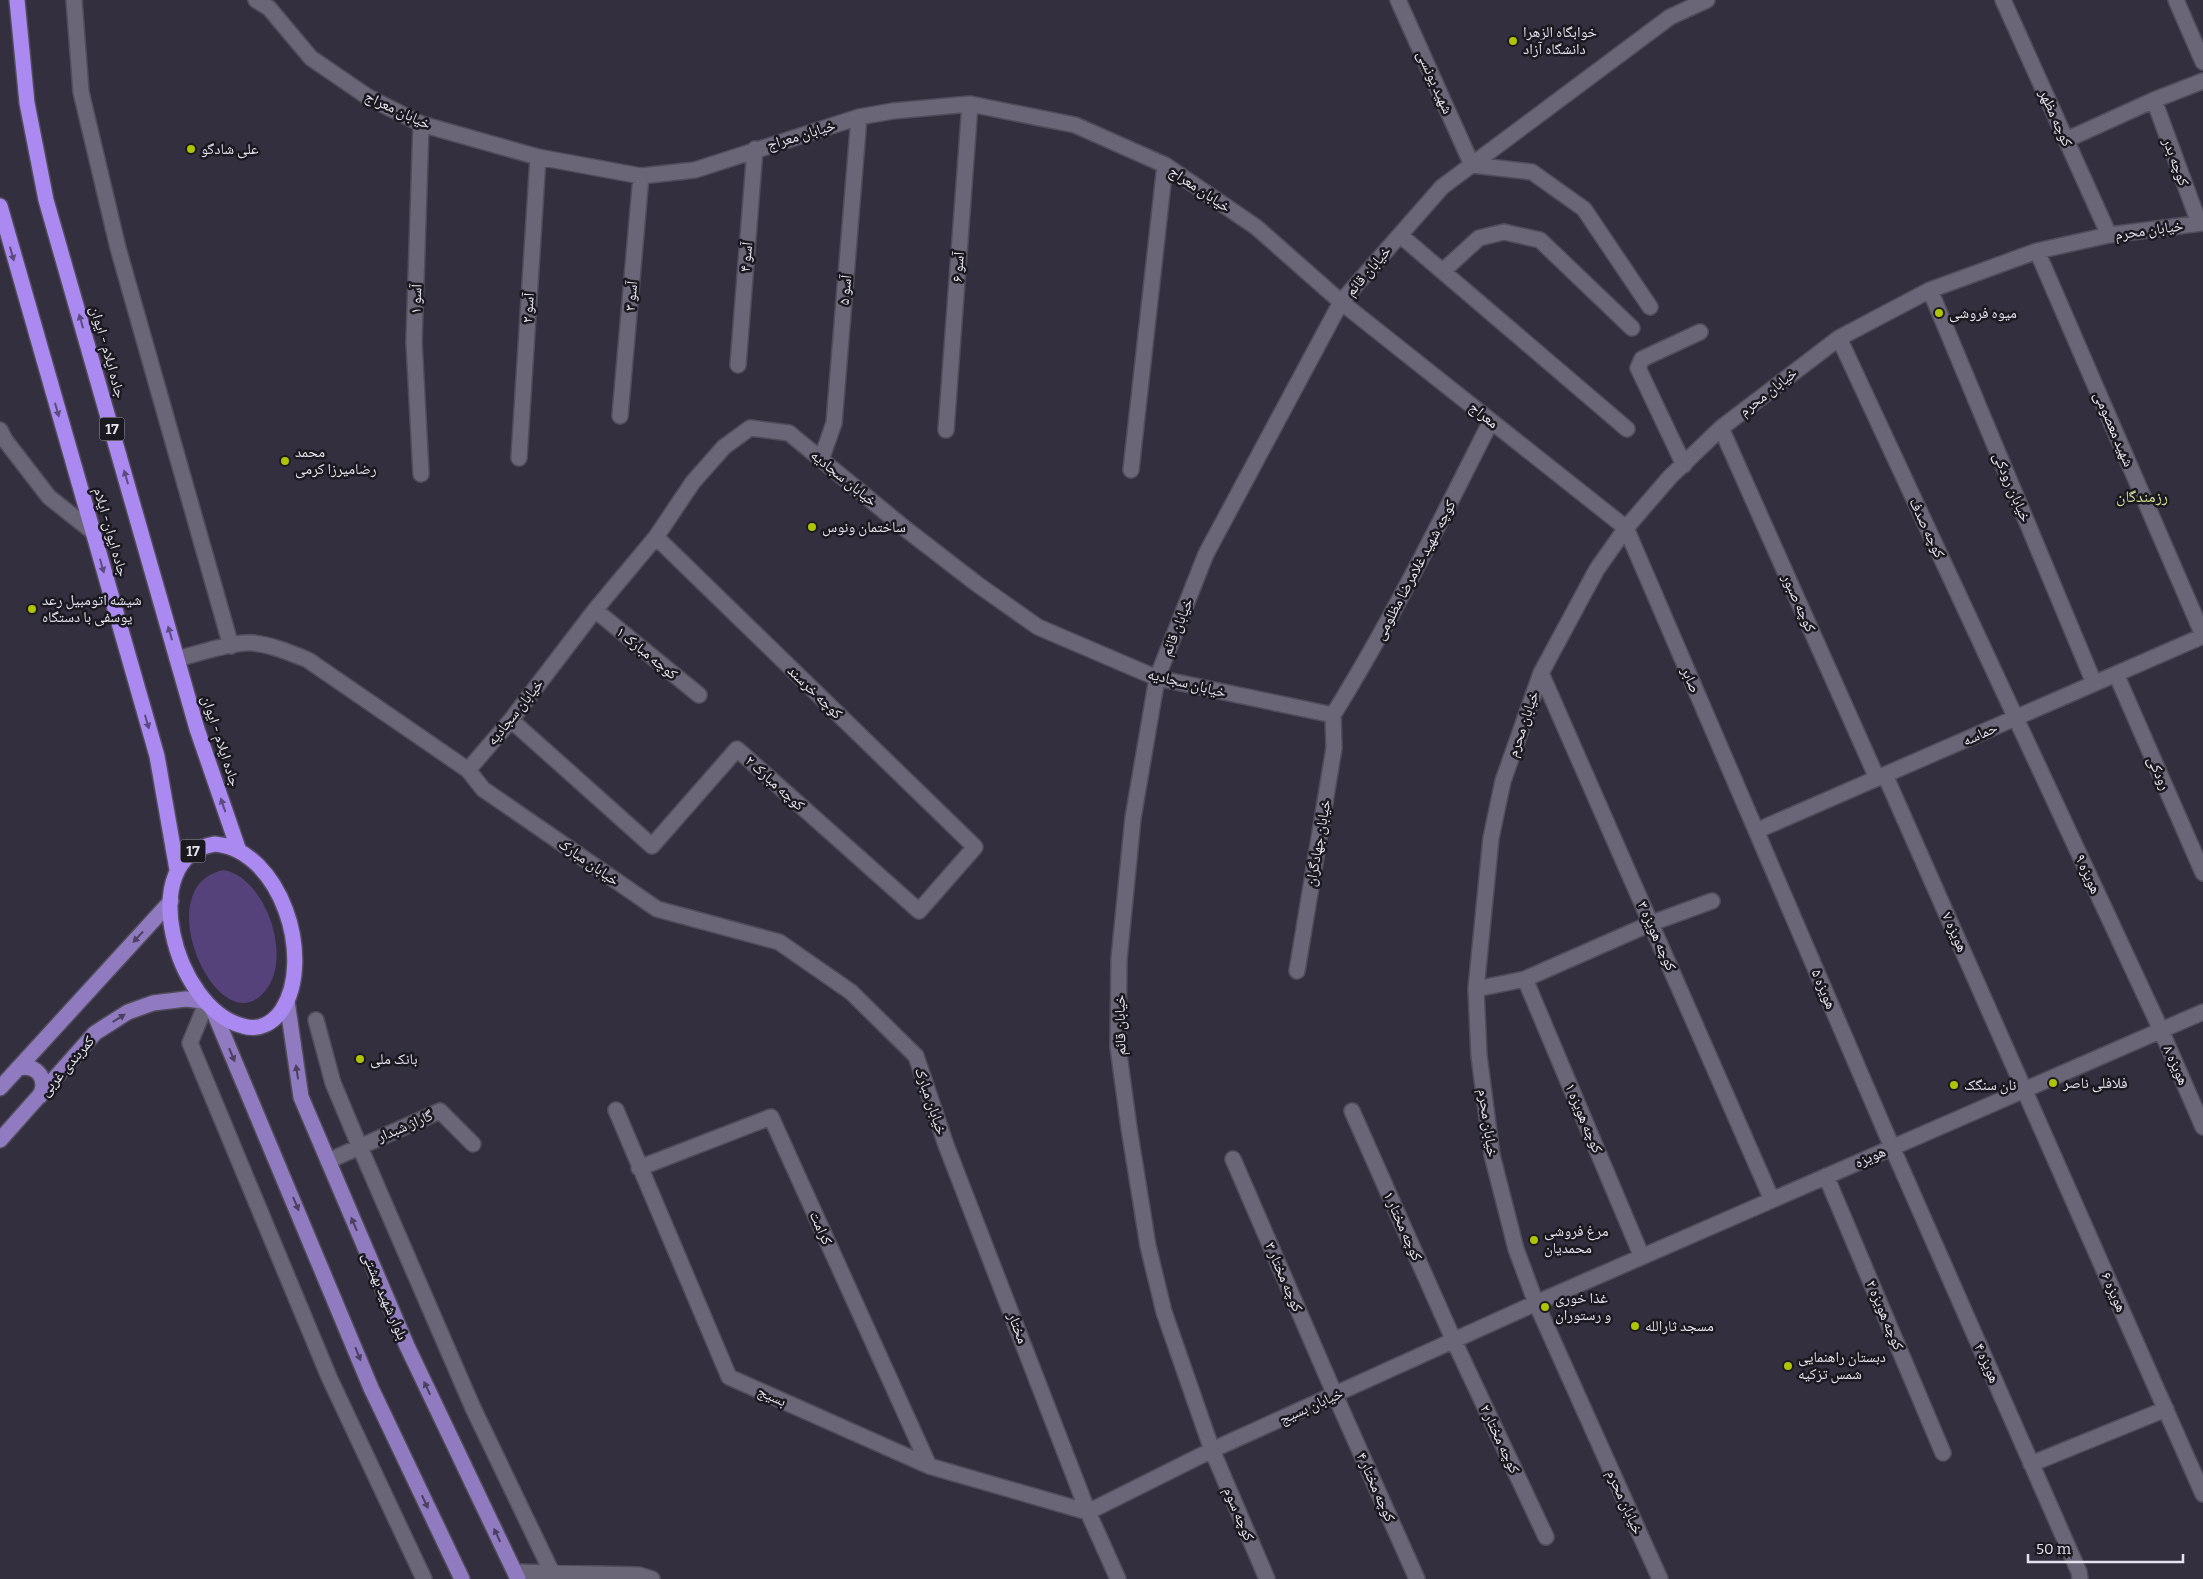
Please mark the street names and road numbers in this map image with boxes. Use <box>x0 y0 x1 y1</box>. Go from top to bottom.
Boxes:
street label: شهید یونسی <box>1412 47 1457 117</box>
street label: کوچه مظهر <box>2035 86 2077 149</box>
street label: خیابان معراج <box>362 87 434 134</box>
street label: خیابان معراج <box>765 116 838 155</box>
street label: کوچه بدر <box>2159 135 2193 188</box>
street label: خیابان معراج <box>1165 162 1235 217</box>
street label: خیابان محرم <box>2114 216 2185 245</box>
street label: آسو ۴ <box>736 240 756 273</box>
street label: خیابان قائم <box>1341 242 1396 300</box>
street label: آسو ۶ <box>948 250 968 283</box>
street label: آسو ۵ <box>835 273 855 306</box>
street label: آسو ۳ <box>621 279 641 312</box>
street label: آسو ۱ <box>406 282 426 314</box>
street label: آسو ۲ <box>518 291 538 324</box>
street label: جاده ایلام - ایوان <box>85 304 130 401</box>
street label: خیابان محرم <box>1735 363 1802 421</box>
street label: شهید معصومی <box>2089 389 2138 470</box>
street label: معراج <box>1465 398 1502 433</box>
road number: 17 <box>100 418 124 440</box>
street label: خیابان سجادیه <box>807 446 881 511</box>
street label: خیابان رودکی <box>1988 449 2035 525</box>
street label: جاده ایوان- ایلام <box>89 485 132 579</box>
street label: کوچه صدف <box>1905 495 1949 561</box>
street label: کوچه شهید غلامرضا مظلومی <box>1370 497 1460 644</box>
street label: کوچه صبور <box>1778 570 1820 635</box>
street label: خیابان قائم <box>1157 595 1198 659</box>
street label: کوچه مبارک ۱ <box>613 623 681 683</box>
street label: کوچه خرسند <box>784 661 846 723</box>
street label: صابر <box>1677 664 1704 695</box>
street label: خیابان سجادیه <box>1146 665 1229 703</box>
street label: خیابان سجادیه <box>483 675 548 749</box>
street label: خیابان محرم <box>1503 688 1544 760</box>
street label: جاده ایلام - ایوان <box>197 693 244 790</box>
street label: حماسه <box>1960 718 2001 750</box>
street label: کوچه مبارک ۲ <box>741 752 809 814</box>
street label: رودکی <box>2143 753 2175 793</box>
street label: خیابان جهادگران <box>1301 797 1336 888</box>
street label: خیابان مبارک <box>555 835 623 891</box>
road number: 17 <box>180 839 206 862</box>
street label: هویزه ۹ <box>2071 851 2105 897</box>
street label: کوچه هویزه ۳ <box>1634 898 1680 974</box>
street label: هویزه ۷ <box>1938 909 1972 955</box>
street label: هویزه ۵ <box>1808 966 1840 1012</box>
street label: خیابان قائم <box>1110 994 1131 1055</box>
street label: کمربندی غربی <box>36 1032 99 1101</box>
street label: هویزه ۸ <box>2159 1042 2193 1088</box>
street label: خیابان مبارک <box>910 1065 951 1138</box>
street label: کوچه هویزه ۱ <box>1561 1080 1607 1156</box>
street label: خیابان محرم <box>1473 1088 1502 1159</box>
street label: گاراژ شبدار <box>373 1106 436 1146</box>
street label: هویزه <box>1852 1142 1888 1172</box>
street label: کوچه مختار ۱ <box>1380 1188 1426 1264</box>
street label: کرامت <box>806 1208 836 1248</box>
street label: کوچه مختار ۳ <box>1261 1239 1307 1315</box>
street label: بلوار شهید بهشتی <box>357 1249 412 1343</box>
street label: هویزه ۶ <box>2097 1269 2131 1315</box>
street label: کوچه هویزه ۲ <box>1862 1277 1908 1353</box>
street label: مختار <box>1004 1309 1032 1346</box>
street label: هویزه ۴ <box>1970 1340 2004 1386</box>
street label: بسیج <box>754 1382 789 1411</box>
street label: خیابان بسیج <box>1276 1384 1347 1429</box>
street label: کوچه مختار ۲ <box>1476 1402 1524 1476</box>
street label: کوچه مختار ۴ <box>1353 1449 1399 1525</box>
street label: خیابان محرم <box>1602 1467 1647 1538</box>
street label: کوچه سوم <box>1219 1484 1258 1544</box>

